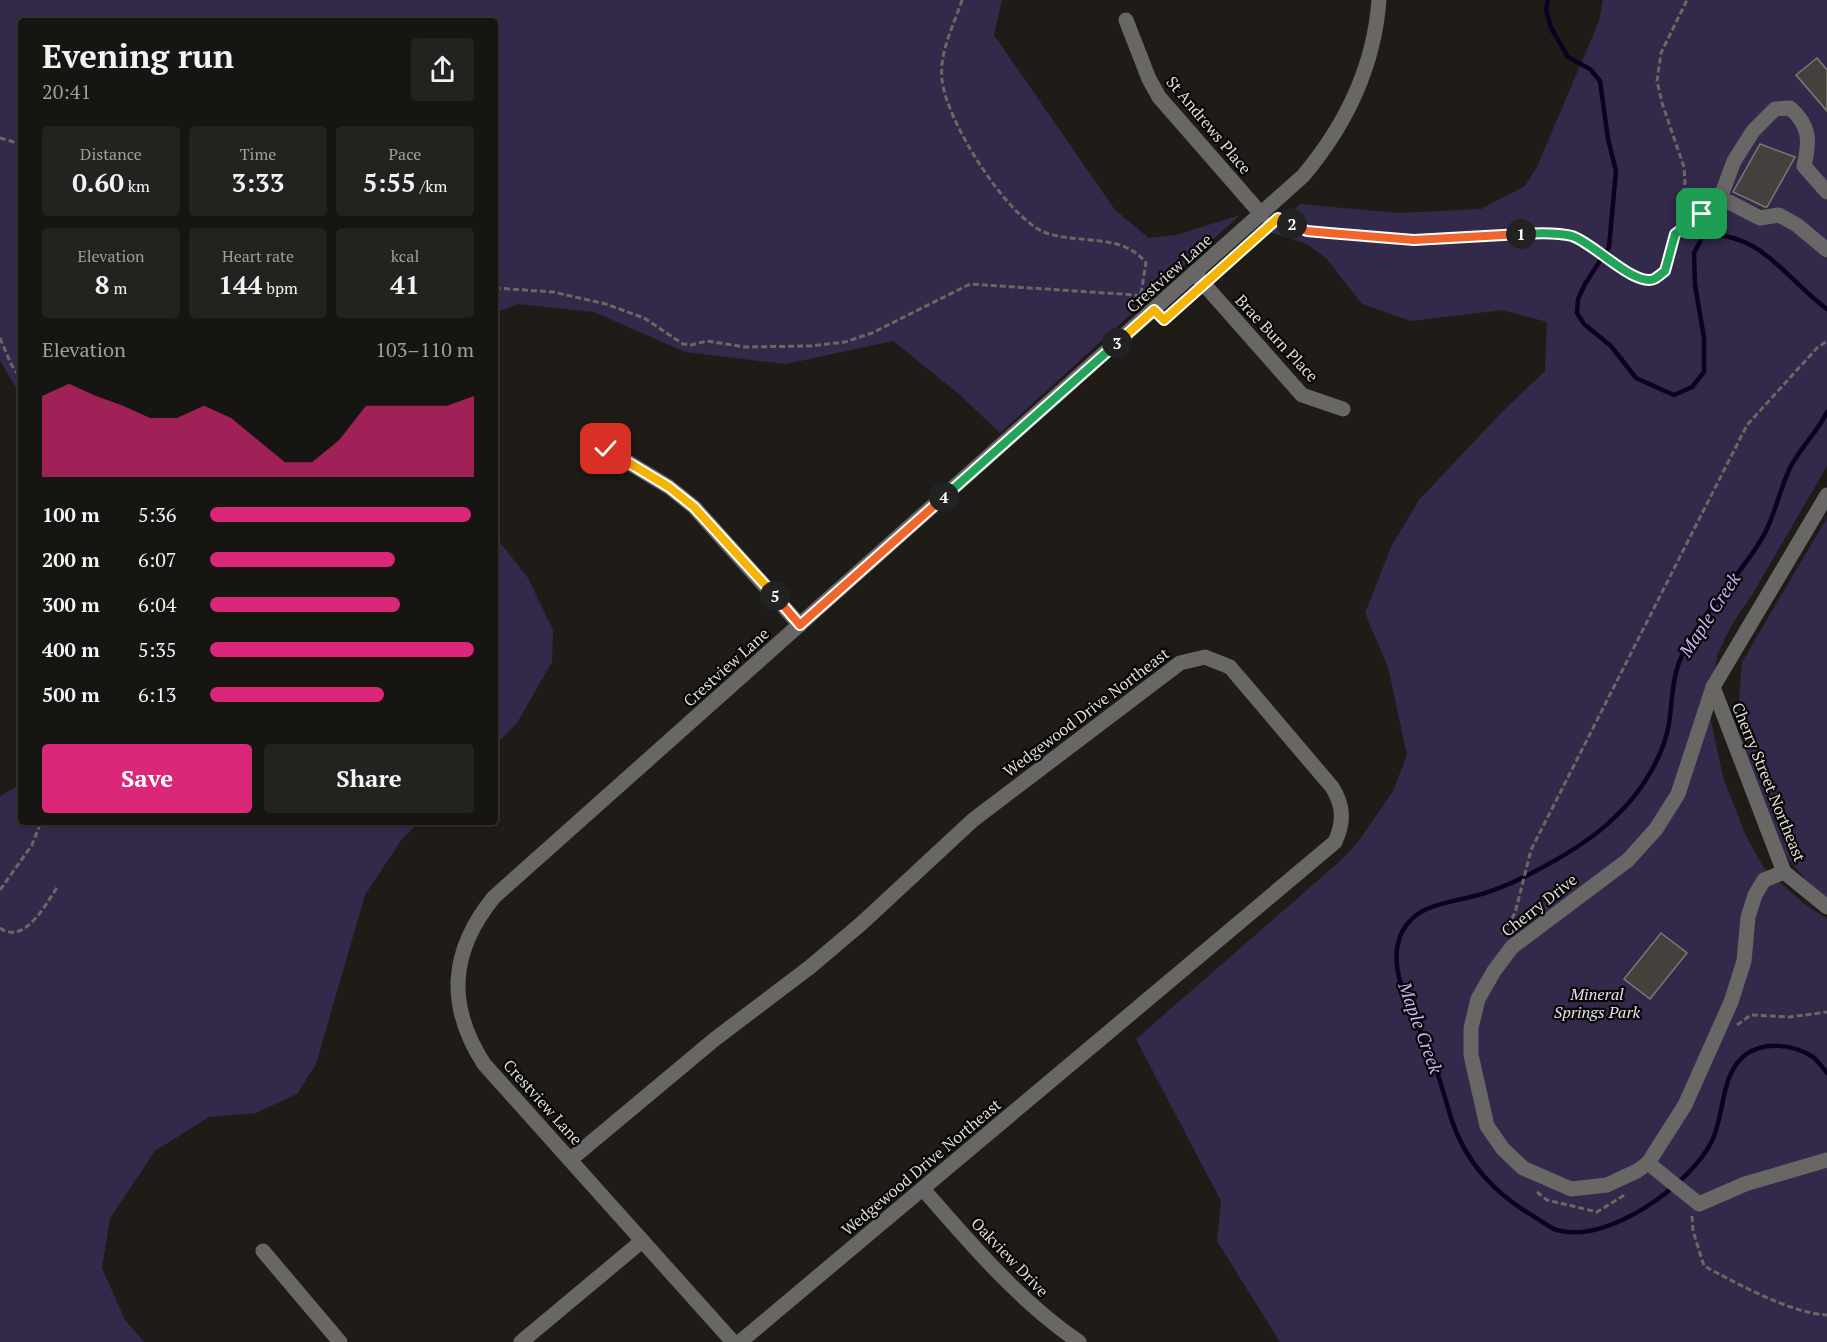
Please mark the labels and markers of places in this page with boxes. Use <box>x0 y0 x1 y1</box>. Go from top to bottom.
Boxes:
pin <box>1676 188 1727 239</box>
pin: 2 <box>1277 209 1307 239</box>
pin: 1 <box>1506 219 1536 249</box>
pin: 3 <box>1102 328 1132 358</box>
pin <box>580 423 631 474</box>
pin: 4 <box>929 482 959 512</box>
pin: 5 <box>760 581 790 611</box>

